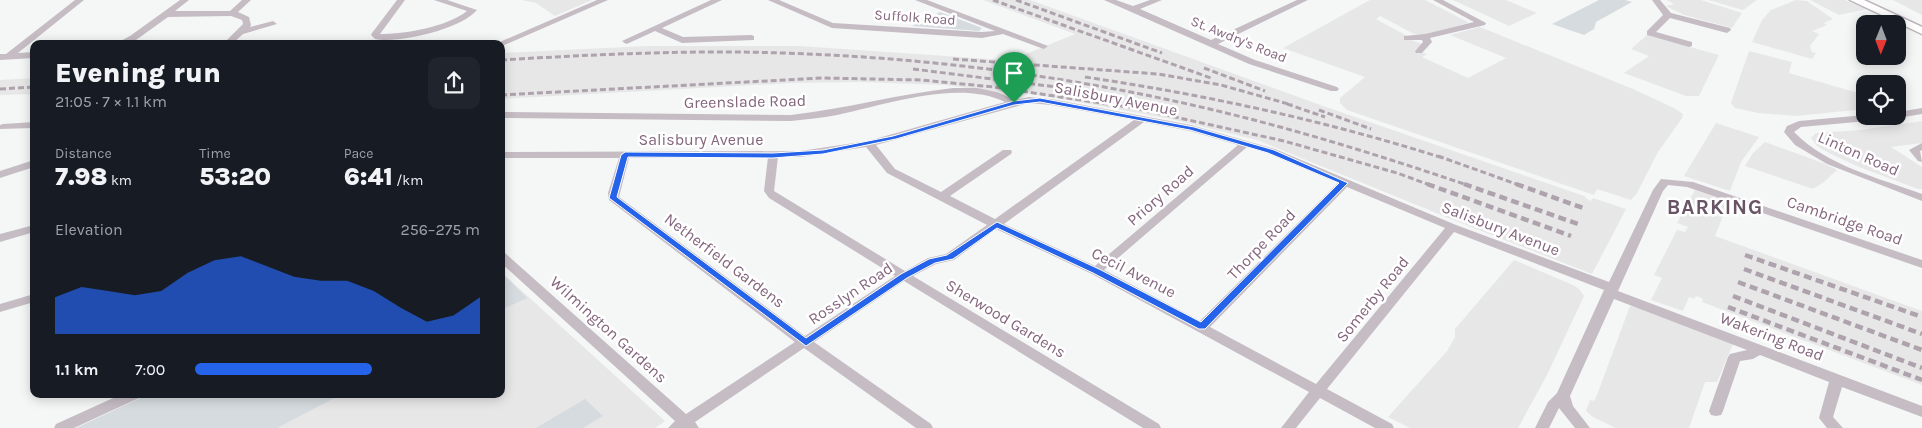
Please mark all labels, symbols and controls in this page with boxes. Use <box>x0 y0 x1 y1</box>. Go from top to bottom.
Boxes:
street label: Suffolk Road <box>874 6 956 29</box>
street label: St. Awdry's Road <box>1188 12 1289 66</box>
north arrow <box>1856 15 1906 65</box>
map controls <box>1856 15 1906 125</box>
pin <box>993 52 1035 103</box>
text: Evening run <box>55 56 221 89</box>
button: share <box>428 57 480 109</box>
icon: arrive <box>1000 59 1028 87</box>
button: locate <box>1856 75 1906 125</box>
street label: Salisbury Avenue <box>1053 77 1179 120</box>
street label: Greenslade Road <box>684 91 806 112</box>
text: 21:05 · 7 × 1.1 km <box>55 92 167 111</box>
street label: Linton Road <box>1815 127 1902 180</box>
street label: Salisbury Avenue <box>639 130 764 149</box>
text: Distance <box>55 145 112 162</box>
text: Time <box>199 145 231 162</box>
text: Pace <box>344 145 374 162</box>
street label: Priory Road <box>1123 161 1198 229</box>
text: 7.98 <box>55 162 108 191</box>
text: 53:20 <box>199 162 271 191</box>
text: 6:41 <box>344 162 393 191</box>
text: km <box>108 172 132 189</box>
text: /km <box>393 172 423 189</box>
street label: Cambridge Road <box>1785 192 1905 249</box>
district label: BARKING <box>1667 195 1763 219</box>
street label: Salisbury Avenue <box>1439 197 1563 260</box>
street label: Thorpe Road <box>1223 205 1300 283</box>
street label: Netherfield Gardens <box>661 209 789 312</box>
text: Elevation <box>55 220 123 239</box>
text: 256–275 m <box>400 220 480 239</box>
street label: Cecil Avenue <box>1088 243 1179 302</box>
street label: Somerby Road <box>1332 253 1413 346</box>
street label: Rosslyn Road <box>805 258 896 329</box>
street label: Wilmington Gardens <box>546 272 671 387</box>
street label: Sherwood Gardens <box>942 275 1069 362</box>
street label: Wakering Road <box>1717 308 1826 365</box>
text: 1.1 km <box>55 360 99 379</box>
text: 7:00 <box>135 360 165 379</box>

